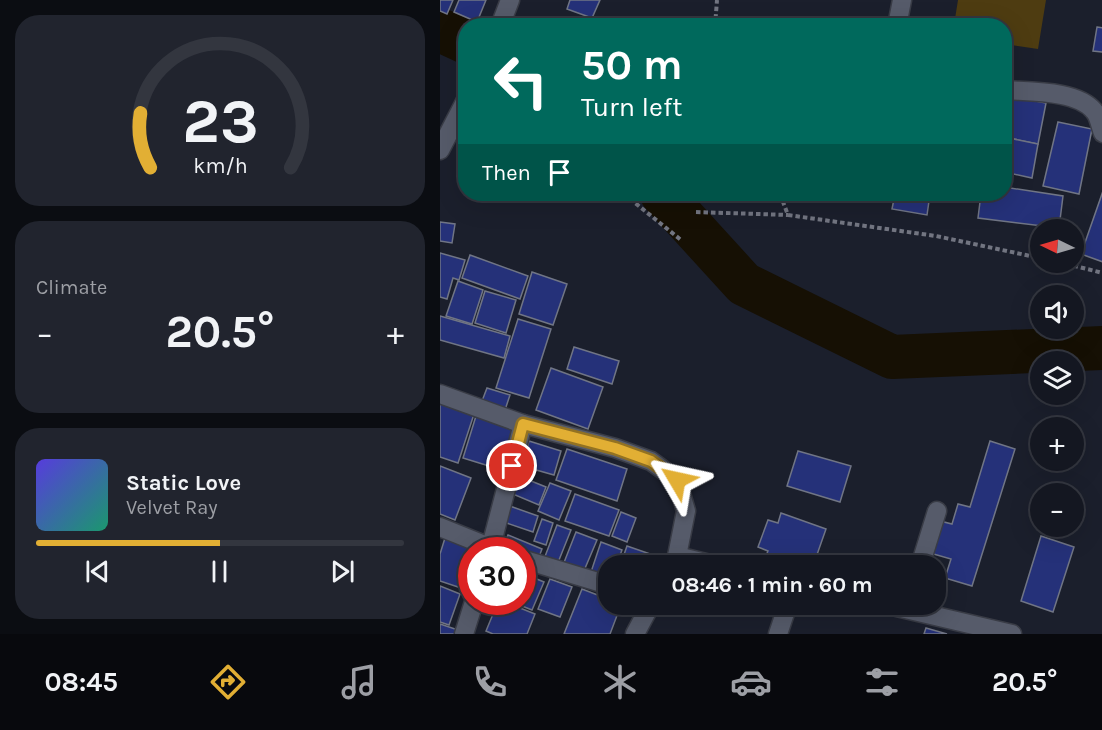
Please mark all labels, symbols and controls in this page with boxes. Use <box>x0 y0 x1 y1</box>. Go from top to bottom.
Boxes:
text: 50 m <box>581 40 683 90</box>
icon: left <box>482 42 560 120</box>
text: 23 <box>182 85 258 158</box>
text: Turn left <box>581 91 682 123</box>
text: km/h <box>193 153 247 178</box>
icon: arrive <box>543 156 576 189</box>
text: Then <box>482 160 531 186</box>
north arrow <box>1030 219 1084 273</box>
map controls <box>1030 219 1084 537</box>
text: Climate <box>36 276 107 299</box>
button: sound <box>1030 285 1084 339</box>
text: 20.5° <box>165 306 275 358</box>
text: − <box>36 314 53 352</box>
text: + <box>387 314 404 352</box>
button: layers <box>1030 351 1084 405</box>
button: + <box>1030 417 1084 471</box>
pin <box>486 440 537 491</box>
position arrow <box>645 448 709 512</box>
icon: arrive <box>495 449 528 482</box>
text: Static Love <box>126 470 241 496</box>
button: − <box>1030 483 1084 537</box>
text: Velvet Ray <box>126 496 218 519</box>
speed limit sign: 30 <box>458 537 536 615</box>
icon: previous <box>81 555 114 588</box>
icon: pause <box>203 555 236 588</box>
icon: next <box>326 555 359 588</box>
text: 08:46 · 1 min · 60 m <box>671 572 873 598</box>
icon: directions <box>207 661 249 703</box>
icon: music <box>338 661 380 703</box>
icon: phone <box>469 661 511 703</box>
icon: climate <box>599 661 641 703</box>
icon: car <box>730 661 772 703</box>
icon: filters <box>861 661 903 703</box>
text: 08:45 <box>44 666 118 698</box>
text: 20.5° <box>992 666 1057 698</box>

